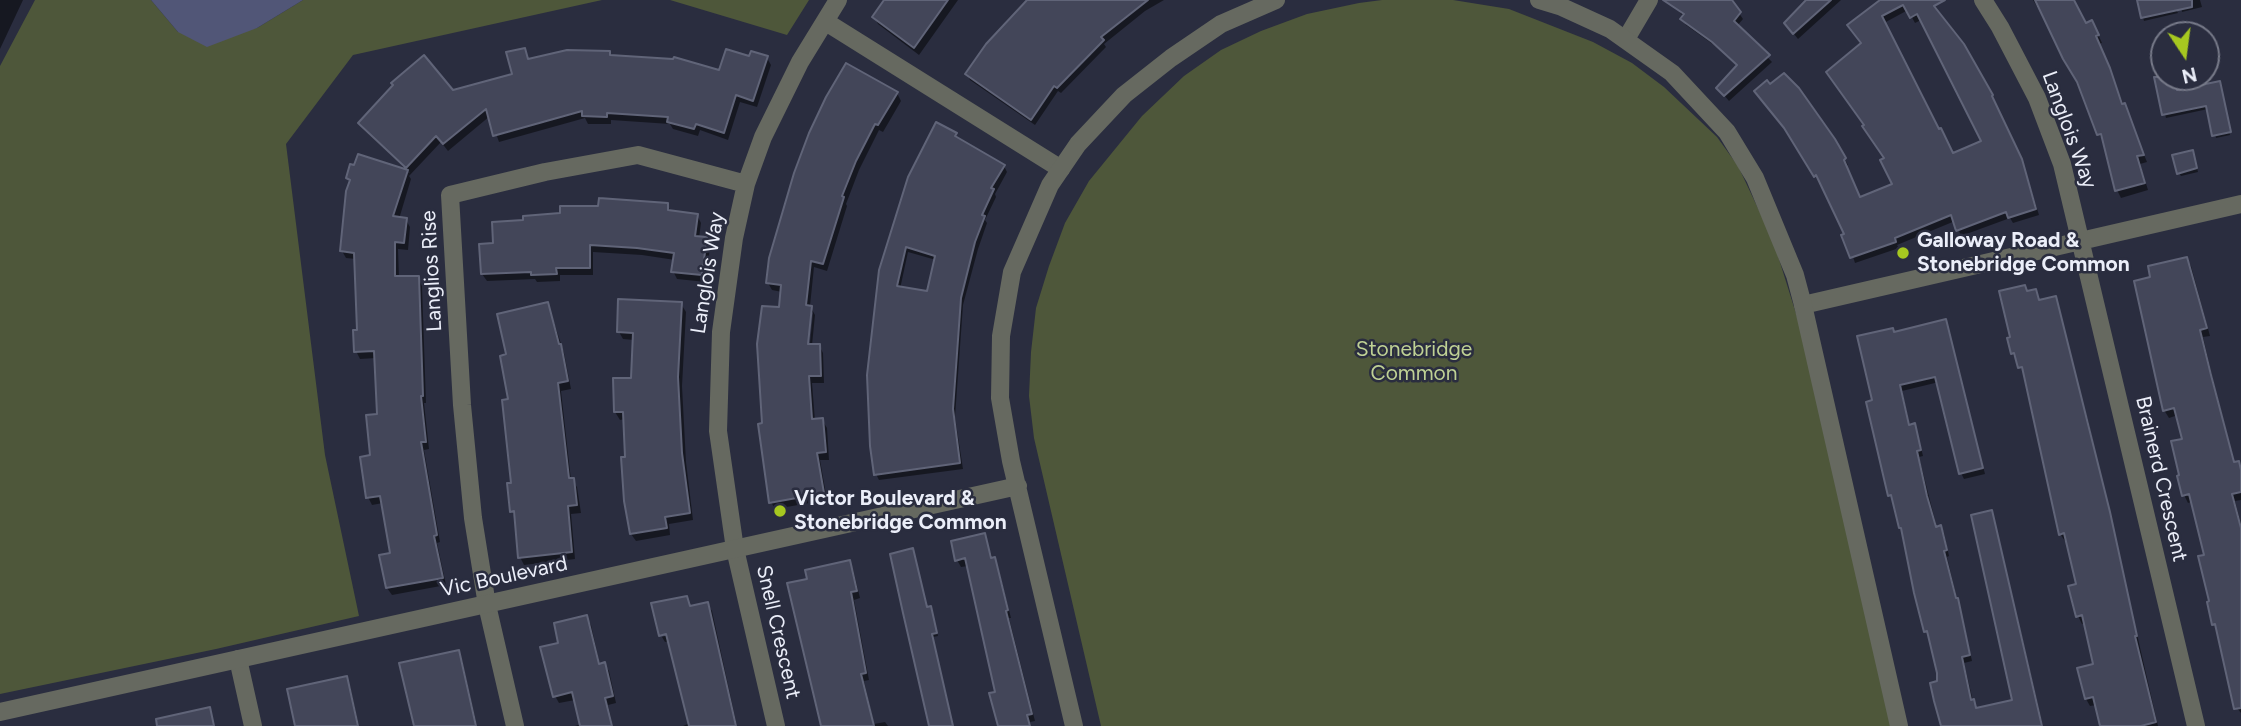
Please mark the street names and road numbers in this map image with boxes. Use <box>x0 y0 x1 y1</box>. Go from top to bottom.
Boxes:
street label: Langlois Way <box>2036 68 2102 192</box>
street label: Langlios Rise <box>416 210 448 332</box>
street label: Langlois Way <box>686 210 730 336</box>
street label: Brainerd Crescent <box>2130 394 2192 564</box>
street label: Vic Boulevard <box>438 551 570 603</box>
street label: Snell Crescent <box>750 563 806 701</box>

